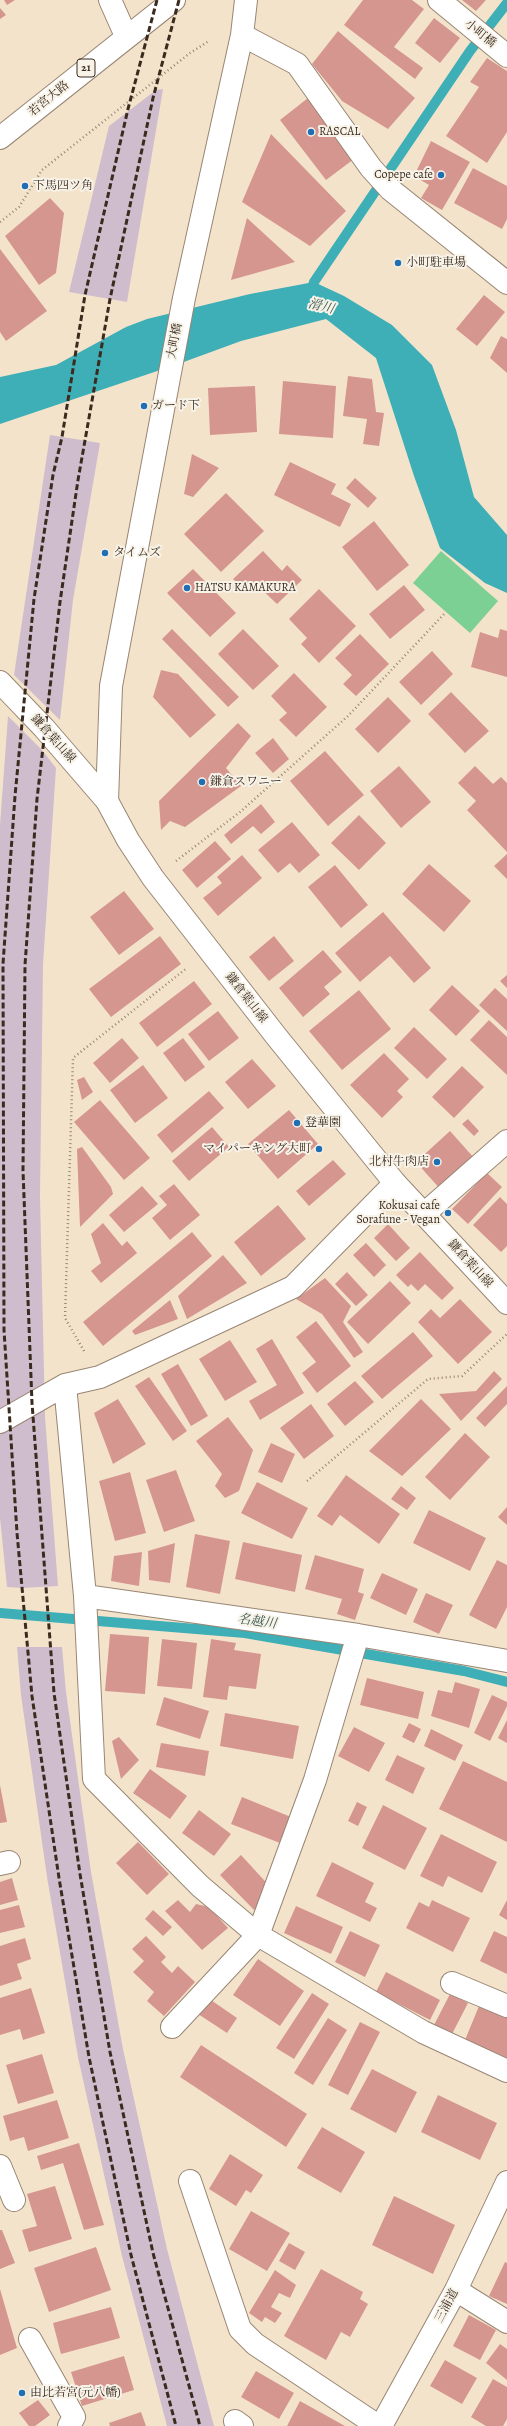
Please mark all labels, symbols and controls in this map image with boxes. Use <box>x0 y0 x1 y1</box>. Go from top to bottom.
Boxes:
street label: 小町橋 <box>461 17 499 51</box>
road number: 21 <box>77 59 95 77</box>
street label: 若宮大路 <box>26 78 72 120</box>
place label: RASCAL <box>319 125 360 139</box>
marker: RASCAL <box>306 127 316 137</box>
place label: Copepe cafe <box>374 168 433 182</box>
marker: Copepe cafe <box>436 170 446 180</box>
place label: 下馬四ツ角 <box>33 179 93 193</box>
marker: 下馬四ツ角 <box>20 181 30 191</box>
place label: 小町駐車場 <box>406 256 466 270</box>
marker: 小町駐車場 <box>393 258 403 268</box>
water label: 滑川 <box>306 296 336 318</box>
street label: 大町橋 <box>164 322 186 360</box>
place label: ガード下 <box>152 399 200 413</box>
marker: ガード下 <box>139 401 149 411</box>
place label: タイムズ <box>113 546 161 560</box>
marker: タイムズ <box>100 548 110 558</box>
place label: HATSU KAMAKURA <box>195 581 296 595</box>
marker: HATSU KAMAKURA <box>182 583 192 593</box>
street label: 鎌倉葉山線 <box>28 712 78 766</box>
place label: 鎌倉スワニー <box>210 775 282 789</box>
marker: 鎌倉スワニー <box>197 777 207 787</box>
street label: 鎌倉葉山線 <box>222 970 270 1026</box>
place label: 登華園 <box>305 1116 341 1130</box>
marker: 登華園 <box>292 1118 302 1128</box>
place label: マイパーキング大町 <box>203 1142 311 1156</box>
marker: マイパーキング大町 <box>314 1144 324 1154</box>
place label: 北村牛肉店 <box>369 1155 429 1169</box>
marker: 北村牛肉店 <box>432 1157 442 1167</box>
place label: Kokusai cafe Sorafune - Vegan <box>356 1199 440 1227</box>
marker: Kokusai cafe Sorafune - Vegan <box>443 1208 453 1218</box>
street label: 鎌倉葉山線 <box>444 1237 496 1291</box>
water label: 名越川 <box>237 1612 277 1632</box>
street label: 三浦道 <box>432 2287 462 2325</box>
place label: 由比若宮(元八幡) <box>30 2386 121 2400</box>
marker: 由比若宮(元八幡) <box>17 2388 27 2398</box>

